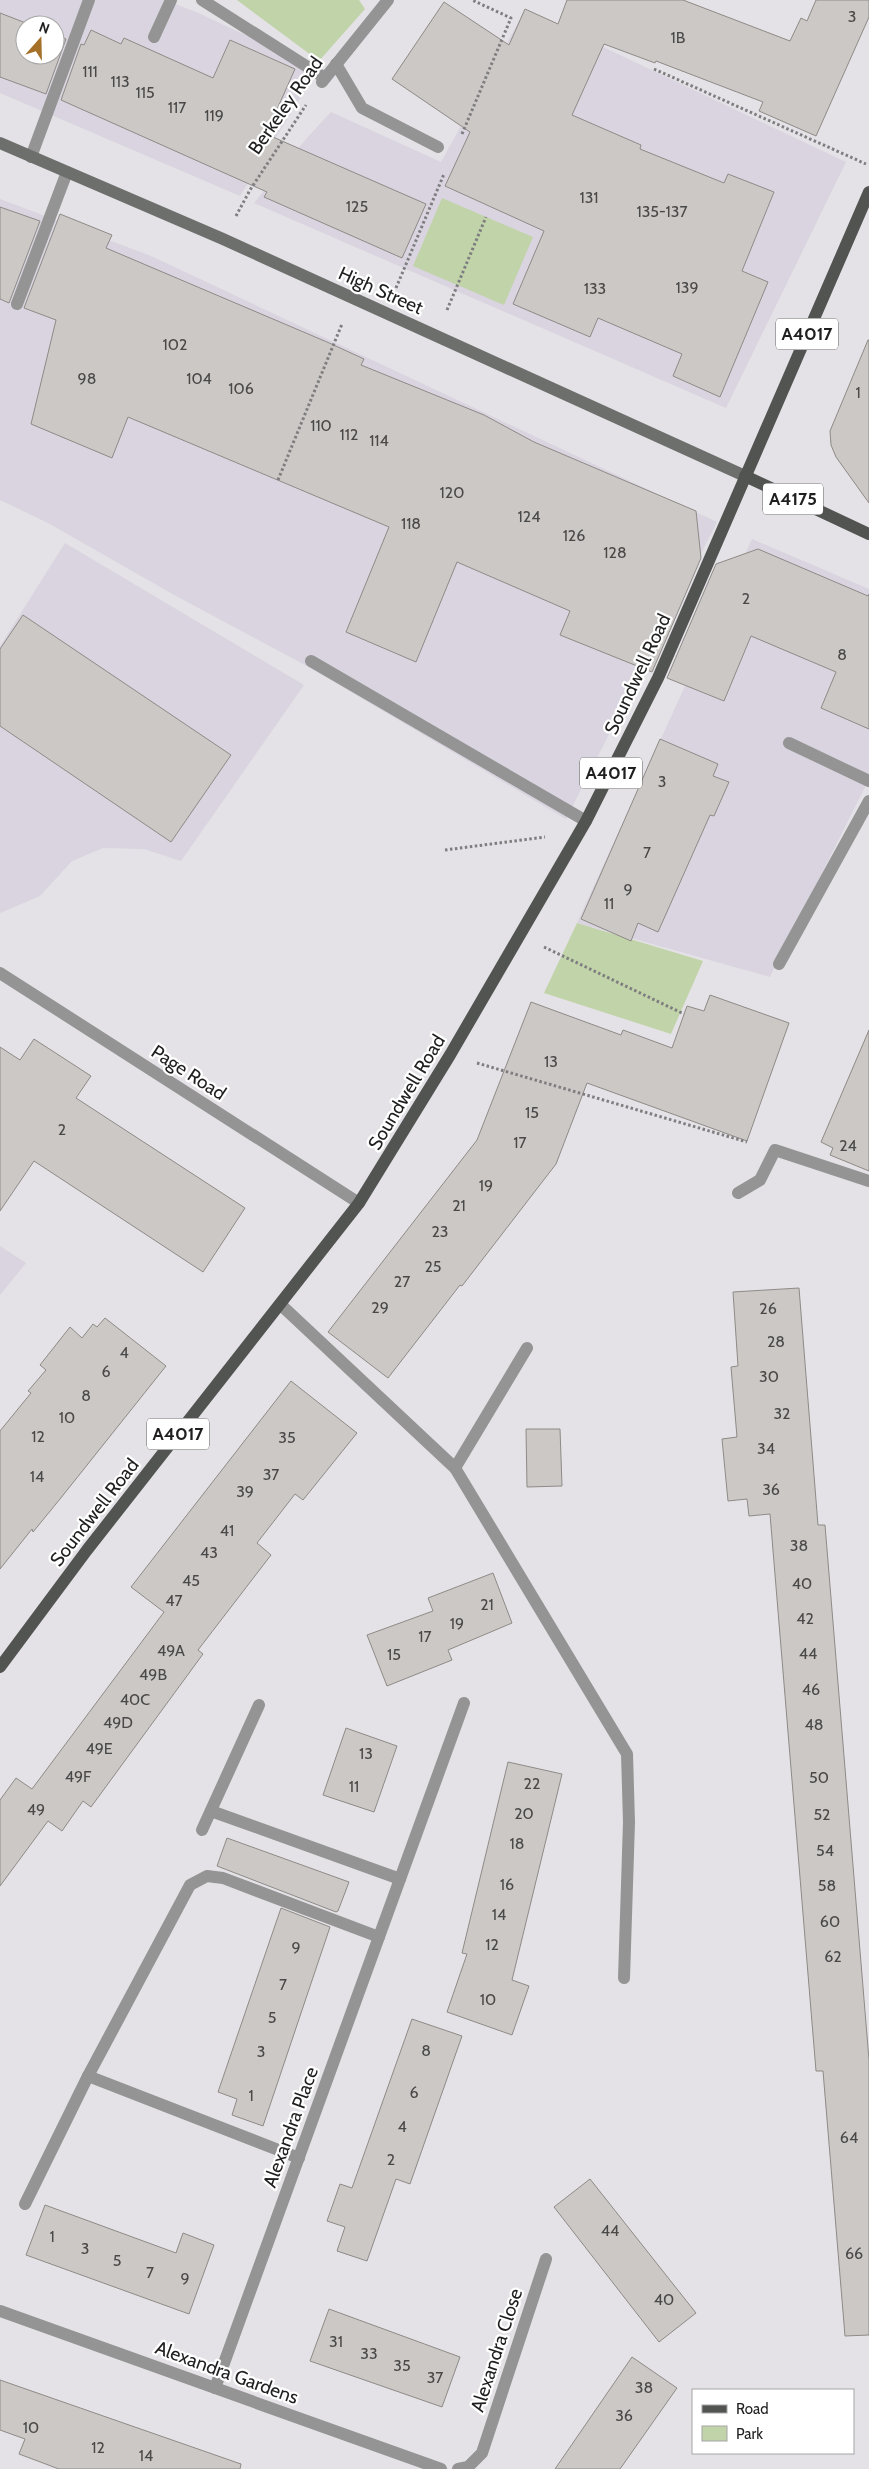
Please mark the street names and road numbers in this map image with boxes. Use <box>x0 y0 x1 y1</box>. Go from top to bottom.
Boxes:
street label: Berkeley Road <box>243 52 328 159</box>
street label: High Street <box>335 262 427 320</box>
road number: A4017 <box>776 318 838 349</box>
road number: A4175 <box>763 484 823 514</box>
street label: Soundwell Road <box>599 610 675 738</box>
road number: A4017 <box>580 758 642 788</box>
street label: Soundwell Road <box>363 1030 450 1154</box>
street label: Page Road <box>147 1040 230 1105</box>
road number: A4017 <box>147 1418 209 1450</box>
street label: Soundwell Road <box>45 1454 144 1571</box>
street label: Alexandra Place <box>258 2063 323 2191</box>
street label: Alexandra Close <box>466 2285 527 2415</box>
street label: Alexandra Gardens <box>152 2336 302 2409</box>

